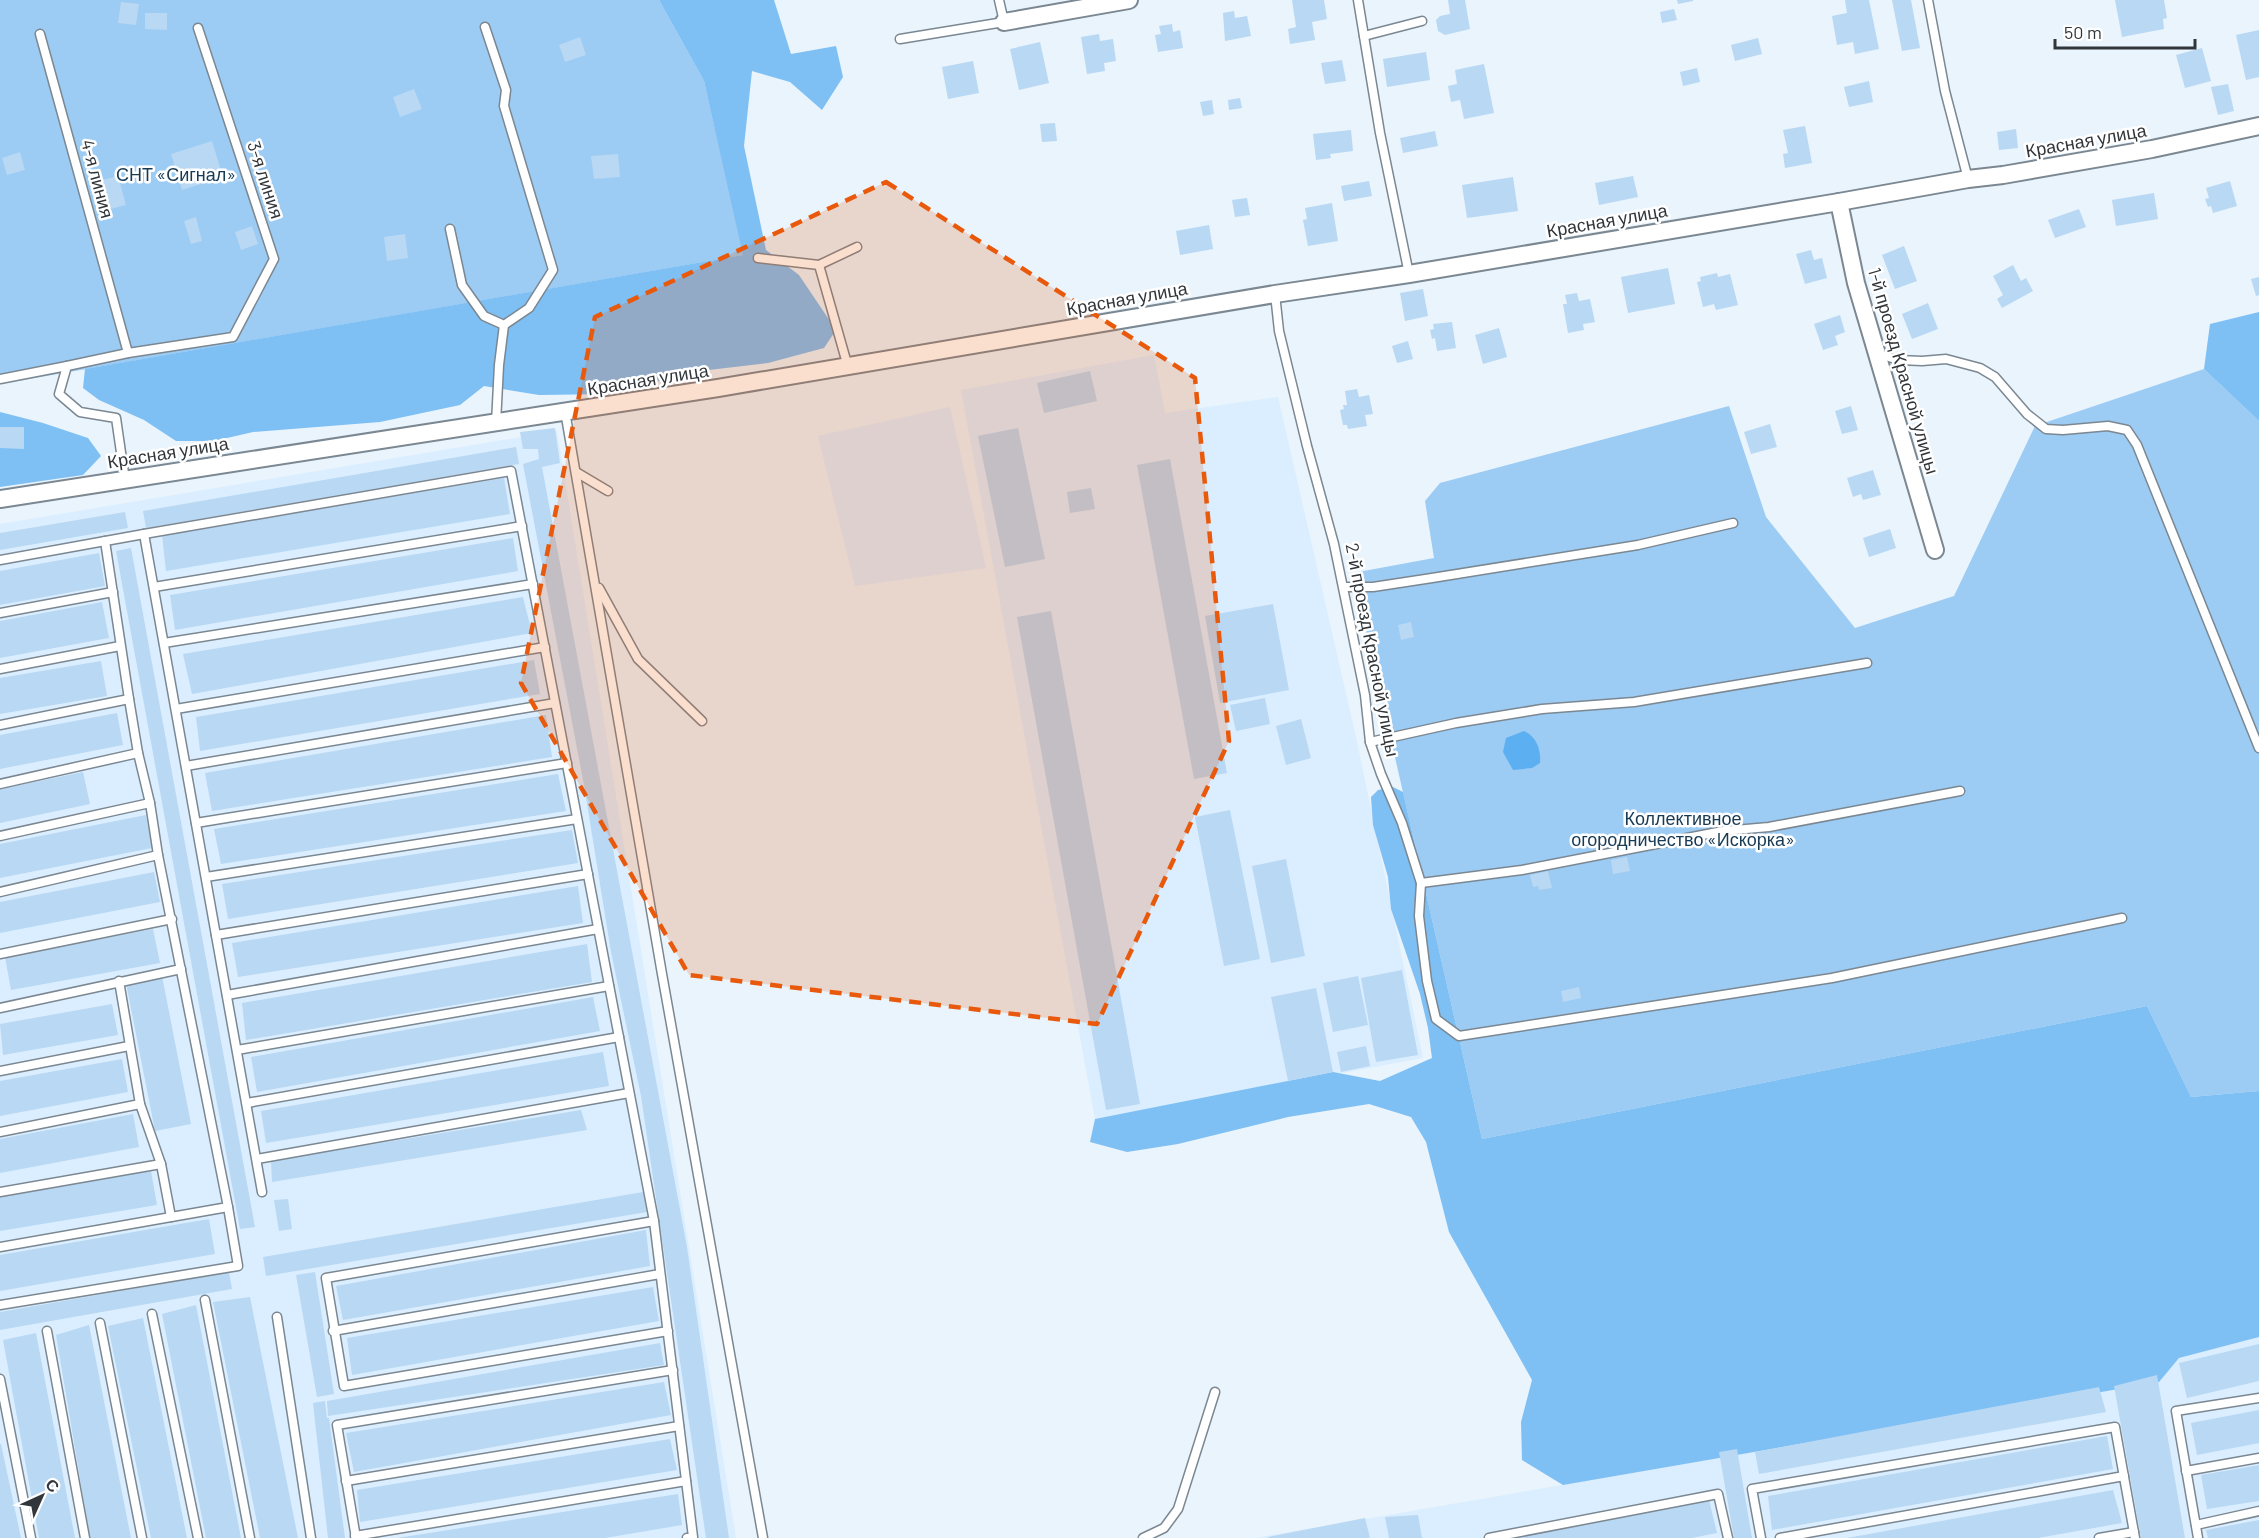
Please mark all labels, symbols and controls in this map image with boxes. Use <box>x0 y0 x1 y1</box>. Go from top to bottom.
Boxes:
scale bar <box>2055 12 2194 50</box>
text: 50 m <box>2064 21 2102 43</box>
street label: Красная улица <box>2024 118 2149 161</box>
street label: 4-я линия <box>77 137 119 221</box>
street label: 3-я линия <box>243 138 289 221</box>
park label: СНТ «Сигнал» <box>116 163 236 185</box>
street label: Красная улица <box>1545 198 1670 241</box>
street label: 1-й проезд Красной улицы <box>1864 265 1944 477</box>
street label: Красная улица <box>1065 276 1190 319</box>
street label: Красная улица <box>586 358 711 399</box>
street label: Красная улица <box>106 431 231 472</box>
street label: 2-й проезд Красной улицы <box>1341 541 1405 759</box>
park label: Коллективное огородничество «Искорка» <box>1571 807 1795 850</box>
north arrow <box>12 1466 72 1526</box>
text: С <box>42 1474 64 1496</box>

